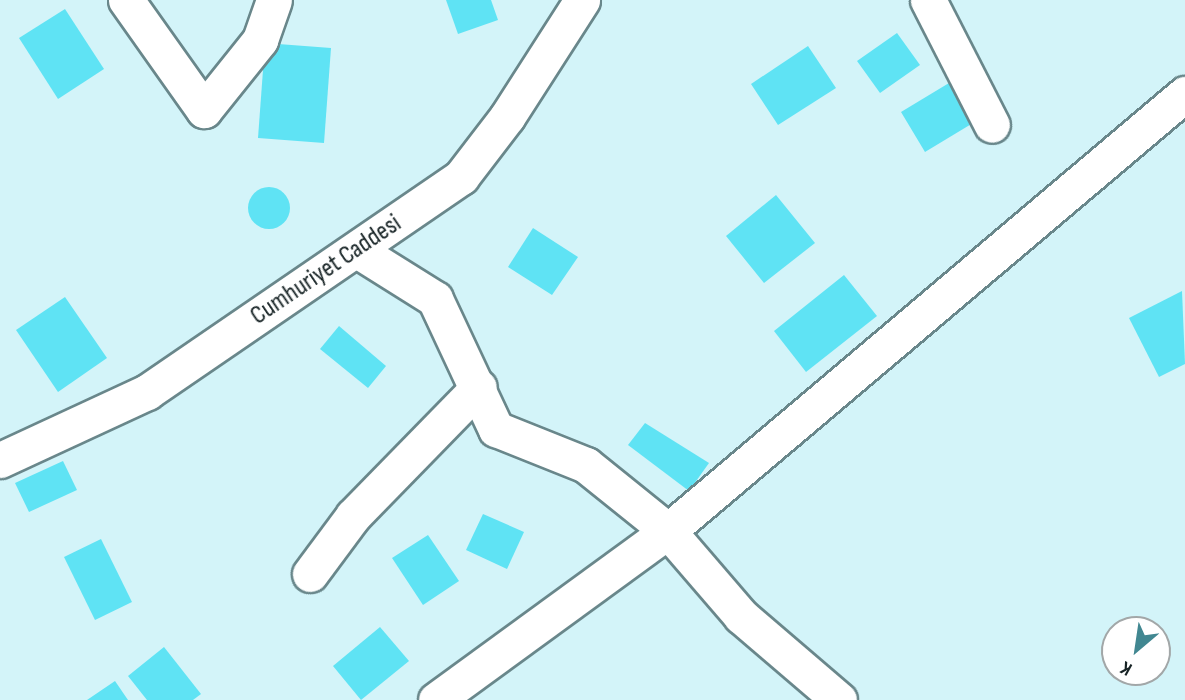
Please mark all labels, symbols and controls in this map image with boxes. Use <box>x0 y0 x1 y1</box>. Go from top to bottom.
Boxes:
street label: Cumhuriyet Caddesi <box>245 208 407 332</box>
north arrow <box>1101 616 1171 686</box>
text: K <box>1117 656 1136 680</box>

